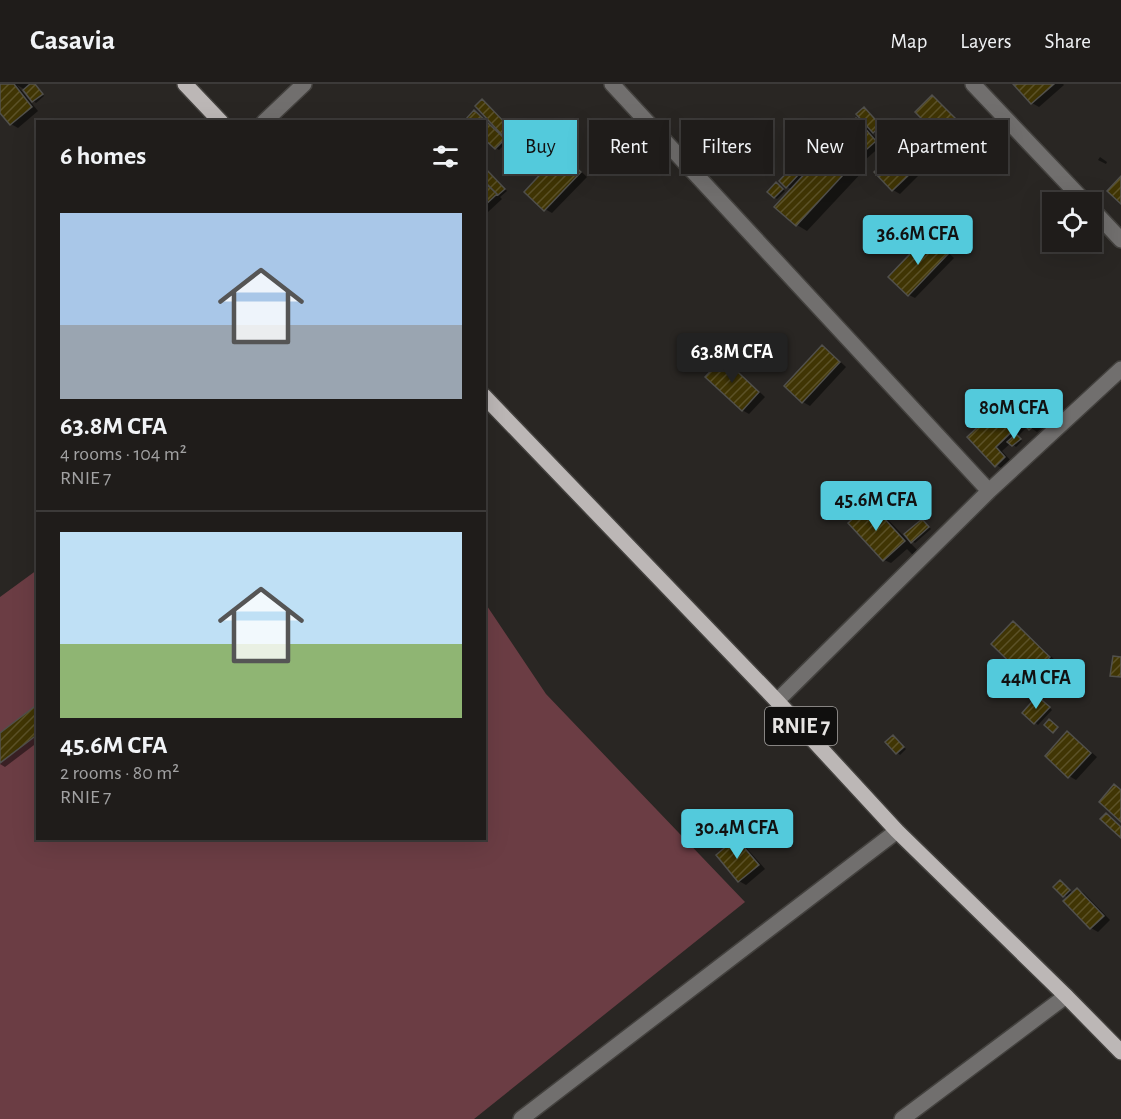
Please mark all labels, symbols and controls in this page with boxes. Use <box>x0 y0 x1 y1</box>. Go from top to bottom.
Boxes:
text: Casavia <box>30 27 115 55</box>
text: Map <box>891 31 927 52</box>
text: Layers <box>960 31 1011 52</box>
text: Share <box>1044 31 1091 52</box>
chip: Buy <box>504 120 577 174</box>
chip: Rent <box>589 120 669 174</box>
chip: Filters <box>681 120 773 174</box>
chip: New <box>785 120 865 174</box>
chip: Apartment <box>877 120 1008 174</box>
icon: filters <box>429 140 462 173</box>
text: 6 homes <box>60 143 146 169</box>
map controls <box>1042 192 1102 252</box>
button: locate <box>1042 192 1102 252</box>
pin: 36.6M CFA <box>849 215 987 266</box>
text: 36.6M CFA <box>877 224 959 244</box>
icon: home <box>207 252 315 360</box>
pin: 63.8M CFA <box>663 333 801 384</box>
text: 63.8M CFA <box>691 342 773 362</box>
pin: 80M CFA <box>959 389 1069 440</box>
text: 80M CFA <box>979 398 1049 418</box>
text: 63.8M CFA <box>60 413 167 439</box>
text: 4 rooms · 104 m² <box>60 444 187 464</box>
text: RNIE 7 <box>60 468 111 488</box>
pin: 45.6M CFA <box>807 481 945 532</box>
text: 45.6M CFA <box>835 490 917 510</box>
icon: home <box>207 571 315 679</box>
pin: 44M CFA <box>981 659 1091 710</box>
text: 44M CFA <box>1001 668 1071 688</box>
road number: RNIE 7 <box>765 707 837 745</box>
text: 45.6M CFA <box>60 732 168 758</box>
text: 2 rooms · 80 m² <box>60 763 179 783</box>
text: RNIE 7 <box>60 787 111 807</box>
pin: 30.4M CFA <box>668 809 806 860</box>
text: 30.4M CFA <box>695 818 779 838</box>

